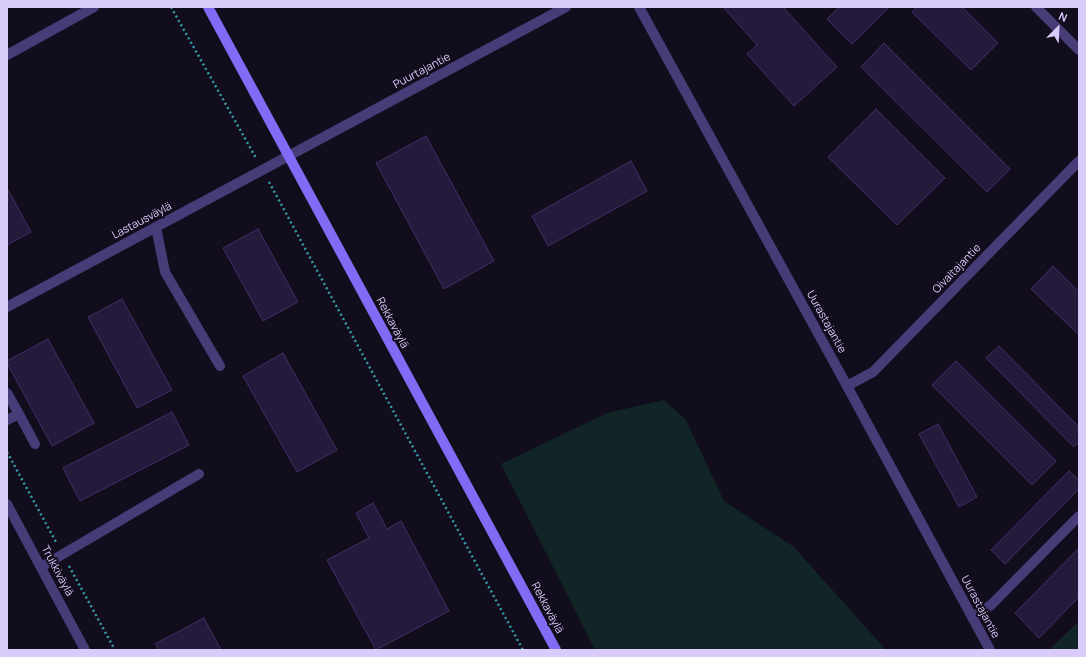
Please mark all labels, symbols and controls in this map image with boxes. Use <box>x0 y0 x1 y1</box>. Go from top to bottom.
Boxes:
north arrow <box>1038 8 1078 48</box>
text: N <box>1056 8 1070 25</box>
street label: Puurtajantie <box>391 50 453 92</box>
street label: Lastausväylä <box>110 200 174 242</box>
street label: Oivaltajantie <box>930 241 984 297</box>
street label: Uurastajantie <box>803 289 849 355</box>
street label: Rekkaväylä <box>373 295 411 351</box>
street label: Trukkiväylä <box>38 543 76 599</box>
street label: Uurastajantie <box>958 573 1002 641</box>
street label: Rekkaväylä <box>528 580 566 636</box>

